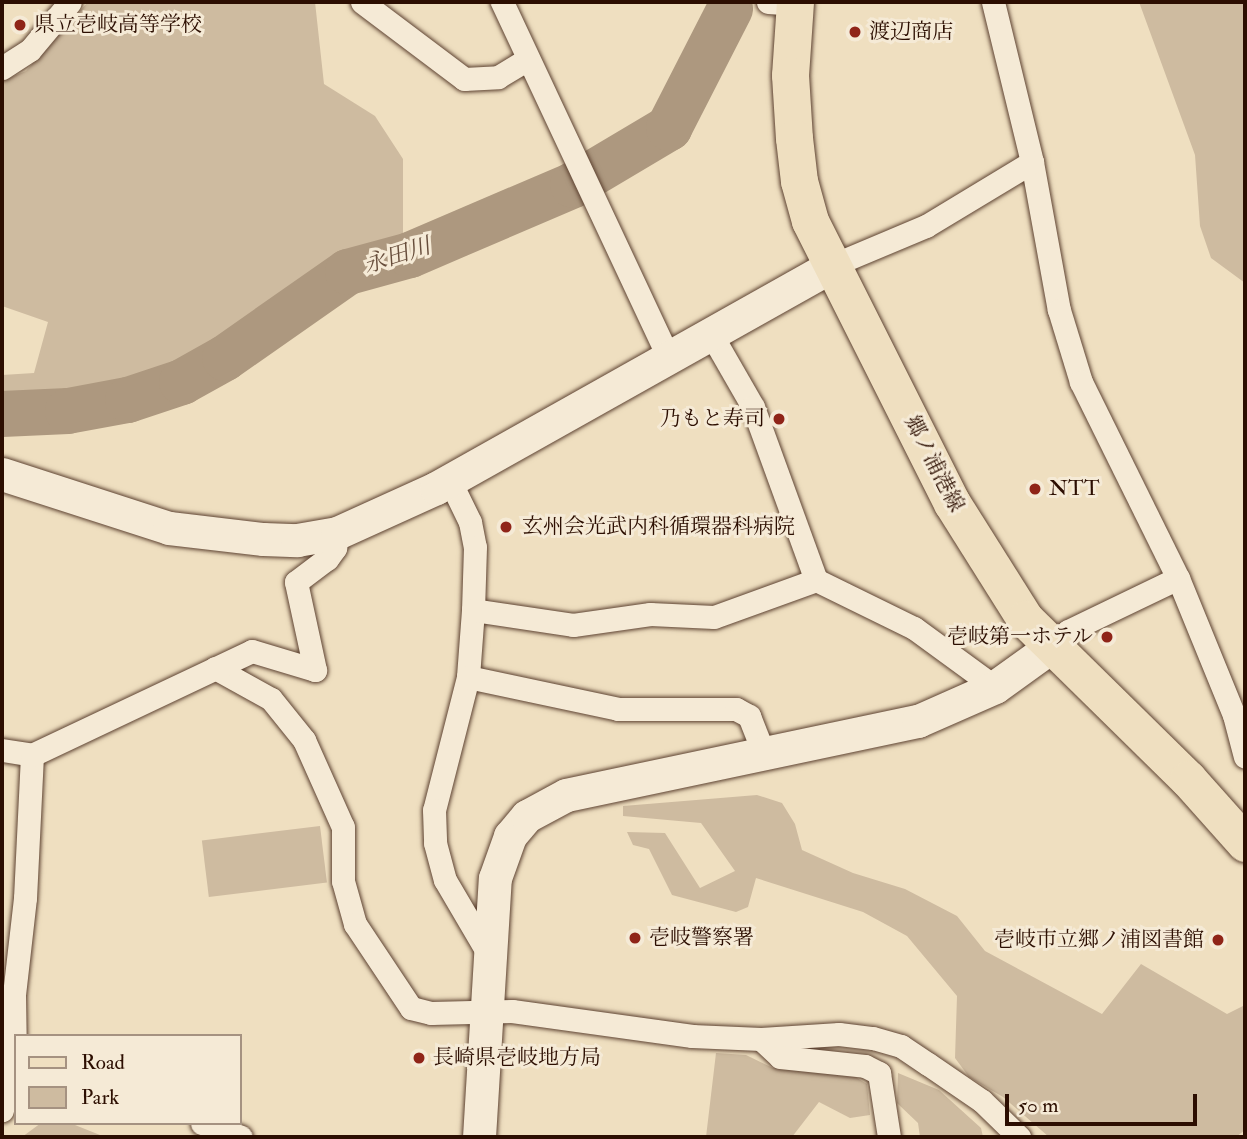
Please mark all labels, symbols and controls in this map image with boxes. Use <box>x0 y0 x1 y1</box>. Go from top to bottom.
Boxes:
place label: 県立壱岐高等学校 <box>34 12 202 38</box>
marker: 県立壱岐高等学校 <box>12 17 28 33</box>
place label: 渡辺商店 <box>869 19 953 45</box>
marker: 渡辺商店 <box>847 24 863 40</box>
water label: 永田川 <box>360 232 434 280</box>
place label: 乃もと寿司 <box>660 406 765 432</box>
marker: 乃もと寿司 <box>771 411 787 427</box>
street label: 郷ノ浦港線 <box>899 412 969 516</box>
place label: NTT <box>1049 476 1099 502</box>
marker: NTT <box>1027 481 1043 497</box>
place label: 玄州会光武内科循環器科病院 <box>522 514 795 540</box>
marker: 玄州会光武内科循環器科病院 <box>496 517 516 537</box>
place label: 壱岐第一ホテル <box>946 624 1093 650</box>
marker: 壱岐第一ホテル <box>1099 629 1115 645</box>
place label: 壱岐警察署 <box>649 925 754 951</box>
place label: 壱岐市立郷ノ浦図書館 <box>994 927 1204 953</box>
marker: 壱岐警察署 <box>627 930 643 946</box>
marker: 壱岐市立郷ノ浦図書館 <box>1210 932 1226 948</box>
legend <box>14 1034 242 1125</box>
place label: 長崎県壱岐地方局 <box>433 1045 601 1071</box>
text: Road <box>81 1049 125 1076</box>
marker: 長崎県壱岐地方局 <box>411 1050 427 1066</box>
scale bar <box>1009 1080 1202 1124</box>
text: Park <box>81 1084 119 1111</box>
text: 50 m <box>1018 1092 1059 1119</box>

